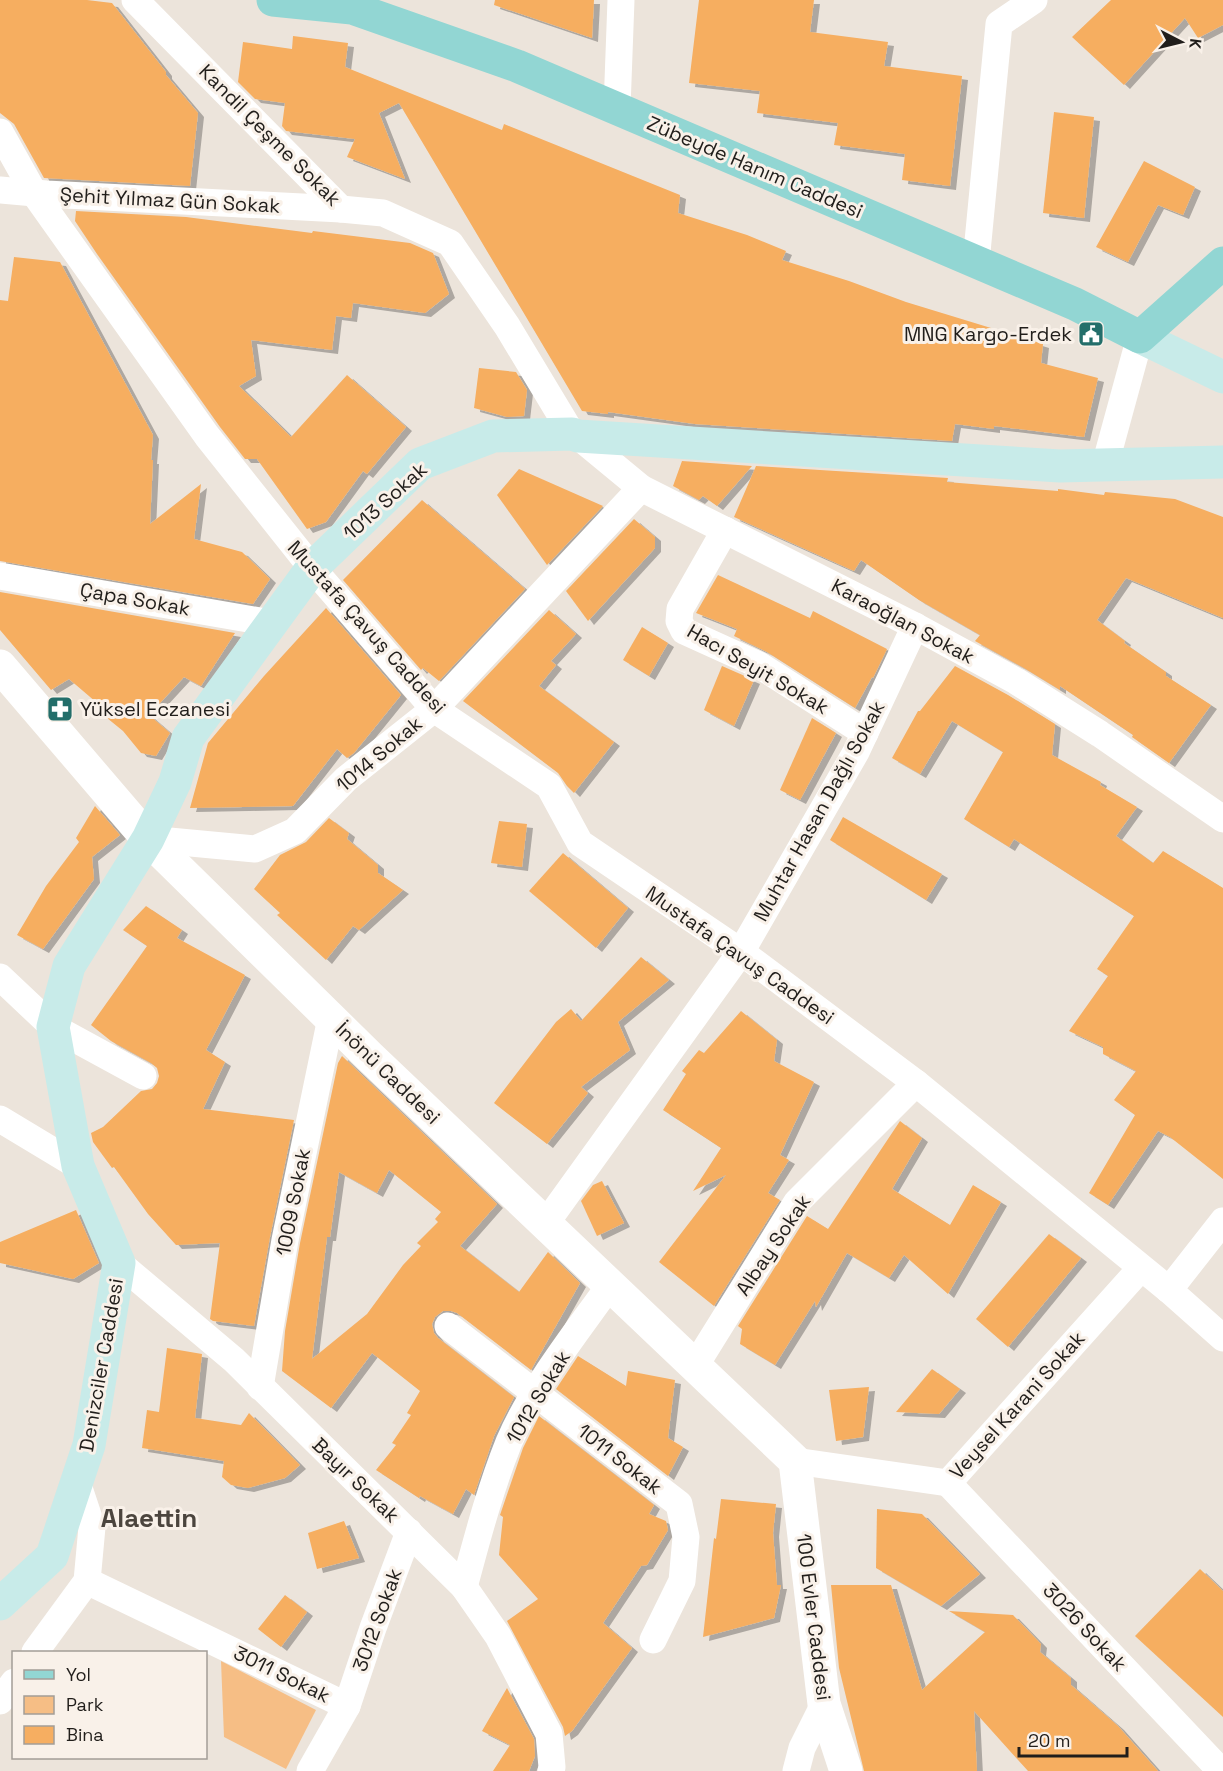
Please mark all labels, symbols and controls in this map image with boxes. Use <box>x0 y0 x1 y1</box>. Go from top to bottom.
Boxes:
north arrow <box>1151 12 1211 72</box>
text: K <box>1184 38 1206 50</box>
street label: Kandil Çeşme Sokak <box>193 58 347 212</box>
street label: Zübeyde Hanım Caddesi <box>643 110 867 224</box>
street label: Şehit Yılmaz Gün Sokak <box>59 181 281 219</box>
public building icon: MNG Kargo-Erdek <box>1076 319 1106 349</box>
place label: MNG Kargo-Erdek <box>904 321 1072 347</box>
street label: 1013 Sokak <box>338 456 433 546</box>
street label: Mustafa Çavuş Caddesi <box>282 535 452 719</box>
street label: Karaoğlan Sokak <box>827 572 979 670</box>
street label: Çapa Sokak <box>78 577 192 622</box>
street label: Hacı Seyit Sokak <box>683 618 834 720</box>
pharmacy icon: Yüksel Eczanesi <box>45 694 75 724</box>
place label: Yüksel Eczanesi <box>80 696 230 722</box>
street label: Muhtar Hasan Dağlı Sokak <box>747 696 891 926</box>
street label: 1014 Sokak <box>331 710 428 798</box>
street label: Mustafa Çavuş Caddesi <box>640 880 840 1030</box>
street label: İnönü Caddesi <box>330 1016 446 1130</box>
street label: 1009 Sokak <box>270 1146 316 1258</box>
street label: Albay Sokak <box>730 1189 816 1301</box>
street label: Denizciler Caddesi <box>73 1276 129 1454</box>
street label: Veysel Karani Sokak <box>944 1325 1090 1484</box>
street label: 1012 Sokak <box>500 1345 576 1448</box>
street label: 1011 Sokak <box>572 1418 668 1500</box>
street label: Bayır Sokak <box>307 1432 405 1528</box>
district label: Alaettin <box>101 1501 197 1535</box>
street label: 100 Evler Caddesi <box>791 1532 837 1702</box>
street label: 3012 Sokak <box>346 1565 408 1675</box>
street label: 3026 Sokak <box>1037 1577 1133 1677</box>
street label: 3011 Sokak <box>229 1639 335 1709</box>
legend <box>12 1651 207 1759</box>
text: Yol <box>66 1663 91 1686</box>
text: Park <box>66 1693 104 1716</box>
scale bar <box>1019 1720 1127 1758</box>
text: Bina <box>66 1723 104 1746</box>
text: 20 m <box>1028 1729 1071 1752</box>

